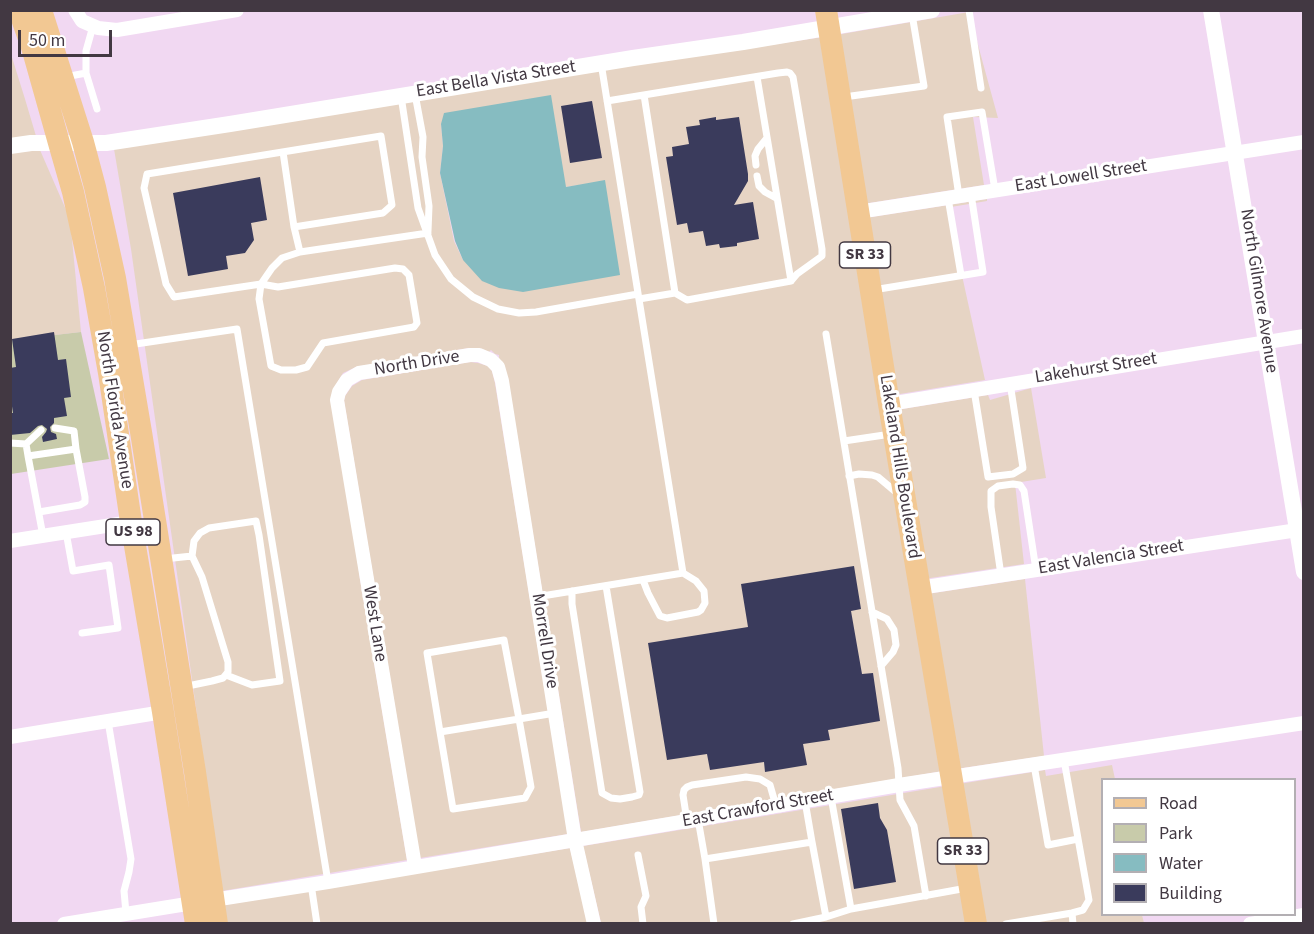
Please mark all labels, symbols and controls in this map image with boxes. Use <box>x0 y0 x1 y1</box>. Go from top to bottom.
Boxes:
scale bar <box>21 18 116 56</box>
text: 50 m <box>29 28 65 53</box>
street label: East Bella Vista Street <box>415 57 577 103</box>
street label: East Lowell Street <box>1013 156 1149 198</box>
street label: North Gilmore Avenue <box>1234 207 1282 375</box>
road number: SR 33 <box>840 242 890 268</box>
street label: North Florida Avenue <box>91 330 137 490</box>
street label: North Drive <box>373 347 461 381</box>
street label: Lakehurst Street <box>1034 349 1158 389</box>
street label: Lakeland Hills Boulevard <box>874 374 924 560</box>
road number: US 98 <box>106 519 160 545</box>
street label: East Valencia Street <box>1037 536 1185 580</box>
street label: West Lane <box>357 585 391 663</box>
street label: Morrell Drive <box>526 592 562 690</box>
legend <box>1101 778 1296 916</box>
street label: East Crawford Street <box>681 785 835 833</box>
text: Road <box>1159 791 1198 816</box>
text: Park <box>1159 821 1193 846</box>
road number: SR 33 <box>938 838 988 864</box>
text: Water <box>1159 851 1203 876</box>
text: Building <box>1159 881 1222 906</box>

